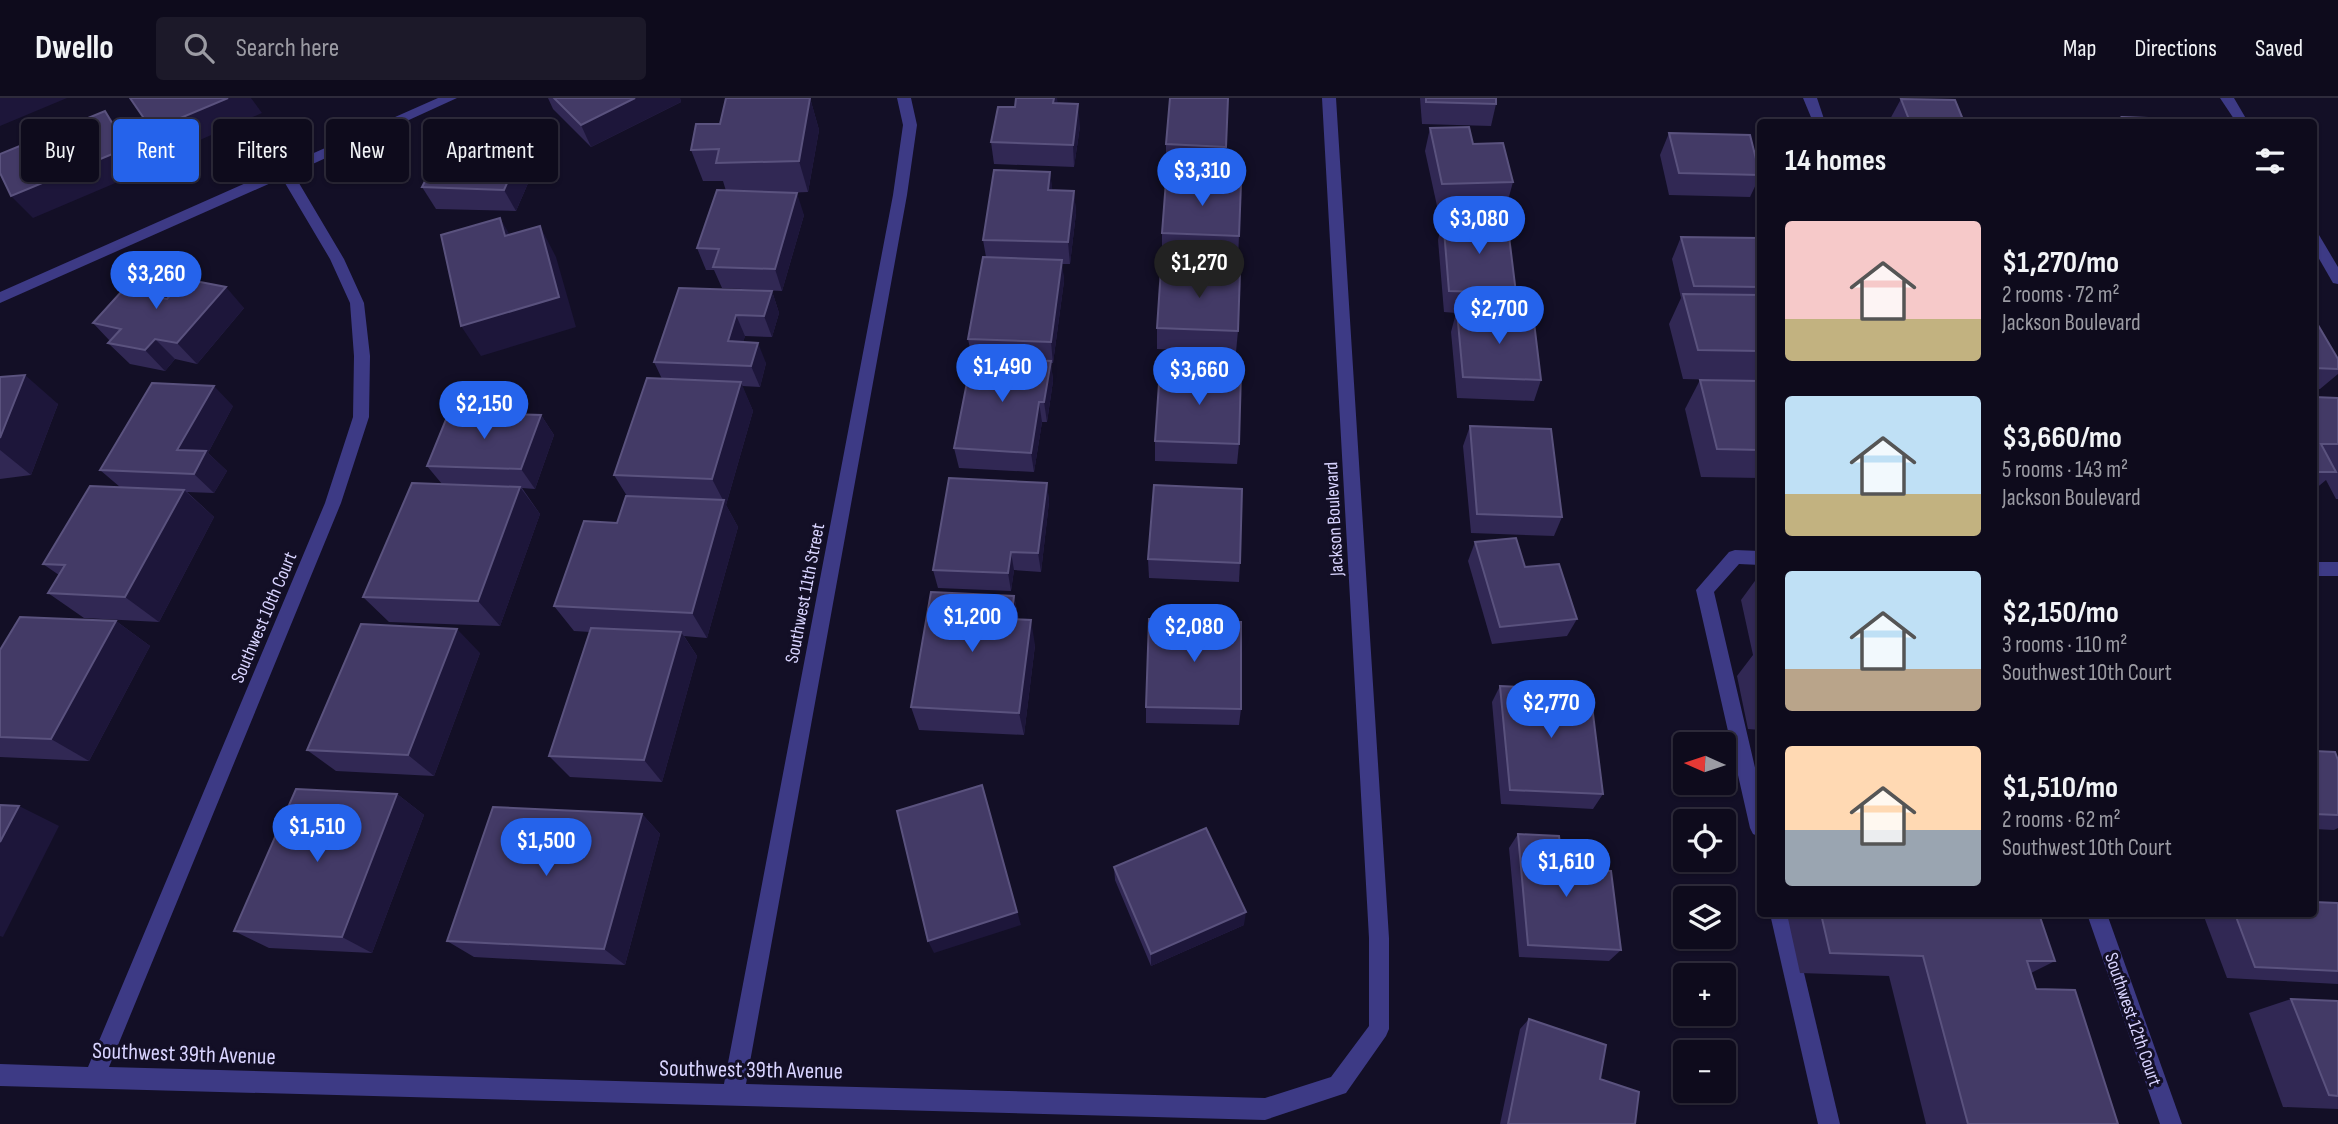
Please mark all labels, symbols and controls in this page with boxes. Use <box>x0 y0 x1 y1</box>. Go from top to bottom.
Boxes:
search box <box>156 17 646 80</box>
text: Dwello <box>35 28 114 68</box>
icon: search <box>180 29 218 67</box>
text: Search here <box>236 33 339 64</box>
text: Map <box>2063 34 2096 63</box>
text: Directions <box>2134 34 2217 63</box>
text: Saved <box>2255 34 2303 63</box>
chip: Buy <box>21 119 99 182</box>
chip: Rent <box>113 119 199 182</box>
chip: Filters <box>213 119 312 182</box>
chip: New <box>326 119 409 182</box>
chip: Apartment <box>423 119 558 182</box>
icon: filters <box>2251 142 2289 180</box>
text: 14 homes <box>1785 143 1886 179</box>
pin: $3,310 <box>1145 148 1259 208</box>
text: $3,310 <box>1173 157 1231 185</box>
pin: $3,080 <box>1422 197 1536 256</box>
text: $3,080 <box>1449 205 1509 233</box>
pin: $1,270 <box>1142 240 1256 300</box>
text: $1,270/mo <box>2002 245 2119 281</box>
text: $1,270 <box>1170 249 1228 277</box>
icon: home <box>1841 249 1925 333</box>
pin: $3,260 <box>99 252 213 311</box>
text: $3,260 <box>126 260 186 288</box>
text: 2 rooms · 72 m² <box>2002 281 2120 309</box>
pin: $2,700 <box>1442 286 1556 346</box>
text: $2,700 <box>1470 295 1528 323</box>
text: Jackson Boulevard <box>2002 309 2141 337</box>
pin: $1,490 <box>945 344 1059 404</box>
pin: $3,660 <box>1142 348 1256 407</box>
text: $1,490 <box>972 353 1032 381</box>
text: $3,660 <box>1169 356 1229 384</box>
pin: $2,150 <box>427 382 541 441</box>
text: $2,150 <box>455 390 513 418</box>
text: $3,660/mo <box>2002 420 2122 456</box>
icon: home <box>1841 424 1925 508</box>
text: 5 rooms · 143 m² <box>2002 456 2128 484</box>
street label: Jackson Boulevard <box>1320 461 1349 578</box>
text: Jackson Boulevard <box>2002 484 2141 512</box>
street label: Southwest 11th Street <box>781 521 830 665</box>
street label: Southwest 10th Court <box>226 548 302 687</box>
pin: $1,200 <box>915 594 1029 654</box>
text: $2,150/mo <box>2002 595 2119 631</box>
icon: home <box>1841 599 1925 683</box>
text: $1,200 <box>943 603 1001 631</box>
pin: $2,080 <box>1137 604 1251 664</box>
text: $2,080 <box>1164 613 1224 641</box>
text: 3 rooms · 110 m² <box>2002 631 2127 659</box>
text: Southwest 10th Court <box>2002 659 2172 687</box>
pin: $2,770 <box>1494 680 1608 740</box>
text: $2,770 <box>1522 689 1580 717</box>
north arrow <box>1673 732 1736 794</box>
map controls <box>1673 732 1736 1103</box>
text: $1,510/mo <box>2002 770 2118 806</box>
icon: home <box>1841 774 1925 858</box>
pin: $1,510 <box>260 804 374 864</box>
text: 2 rooms · 62 m² <box>2002 806 2121 834</box>
button: locate <box>1673 809 1736 872</box>
text: $1,510 <box>289 813 345 841</box>
pin: $1,500 <box>489 818 603 878</box>
text: $1,500 <box>517 827 575 855</box>
text: Southwest 10th Court <box>2002 834 2172 862</box>
pin: $1,610 <box>1509 840 1623 899</box>
text: $1,610 <box>1537 848 1595 876</box>
button: layers <box>1673 886 1736 949</box>
street label: Southwest 12th Court <box>2099 950 2166 1089</box>
button: + <box>1673 963 1736 1026</box>
street label: Southwest 39th Avenue <box>92 1037 276 1071</box>
button: − <box>1673 1040 1736 1103</box>
street label: Southwest 39th Avenue <box>659 1054 843 1086</box>

